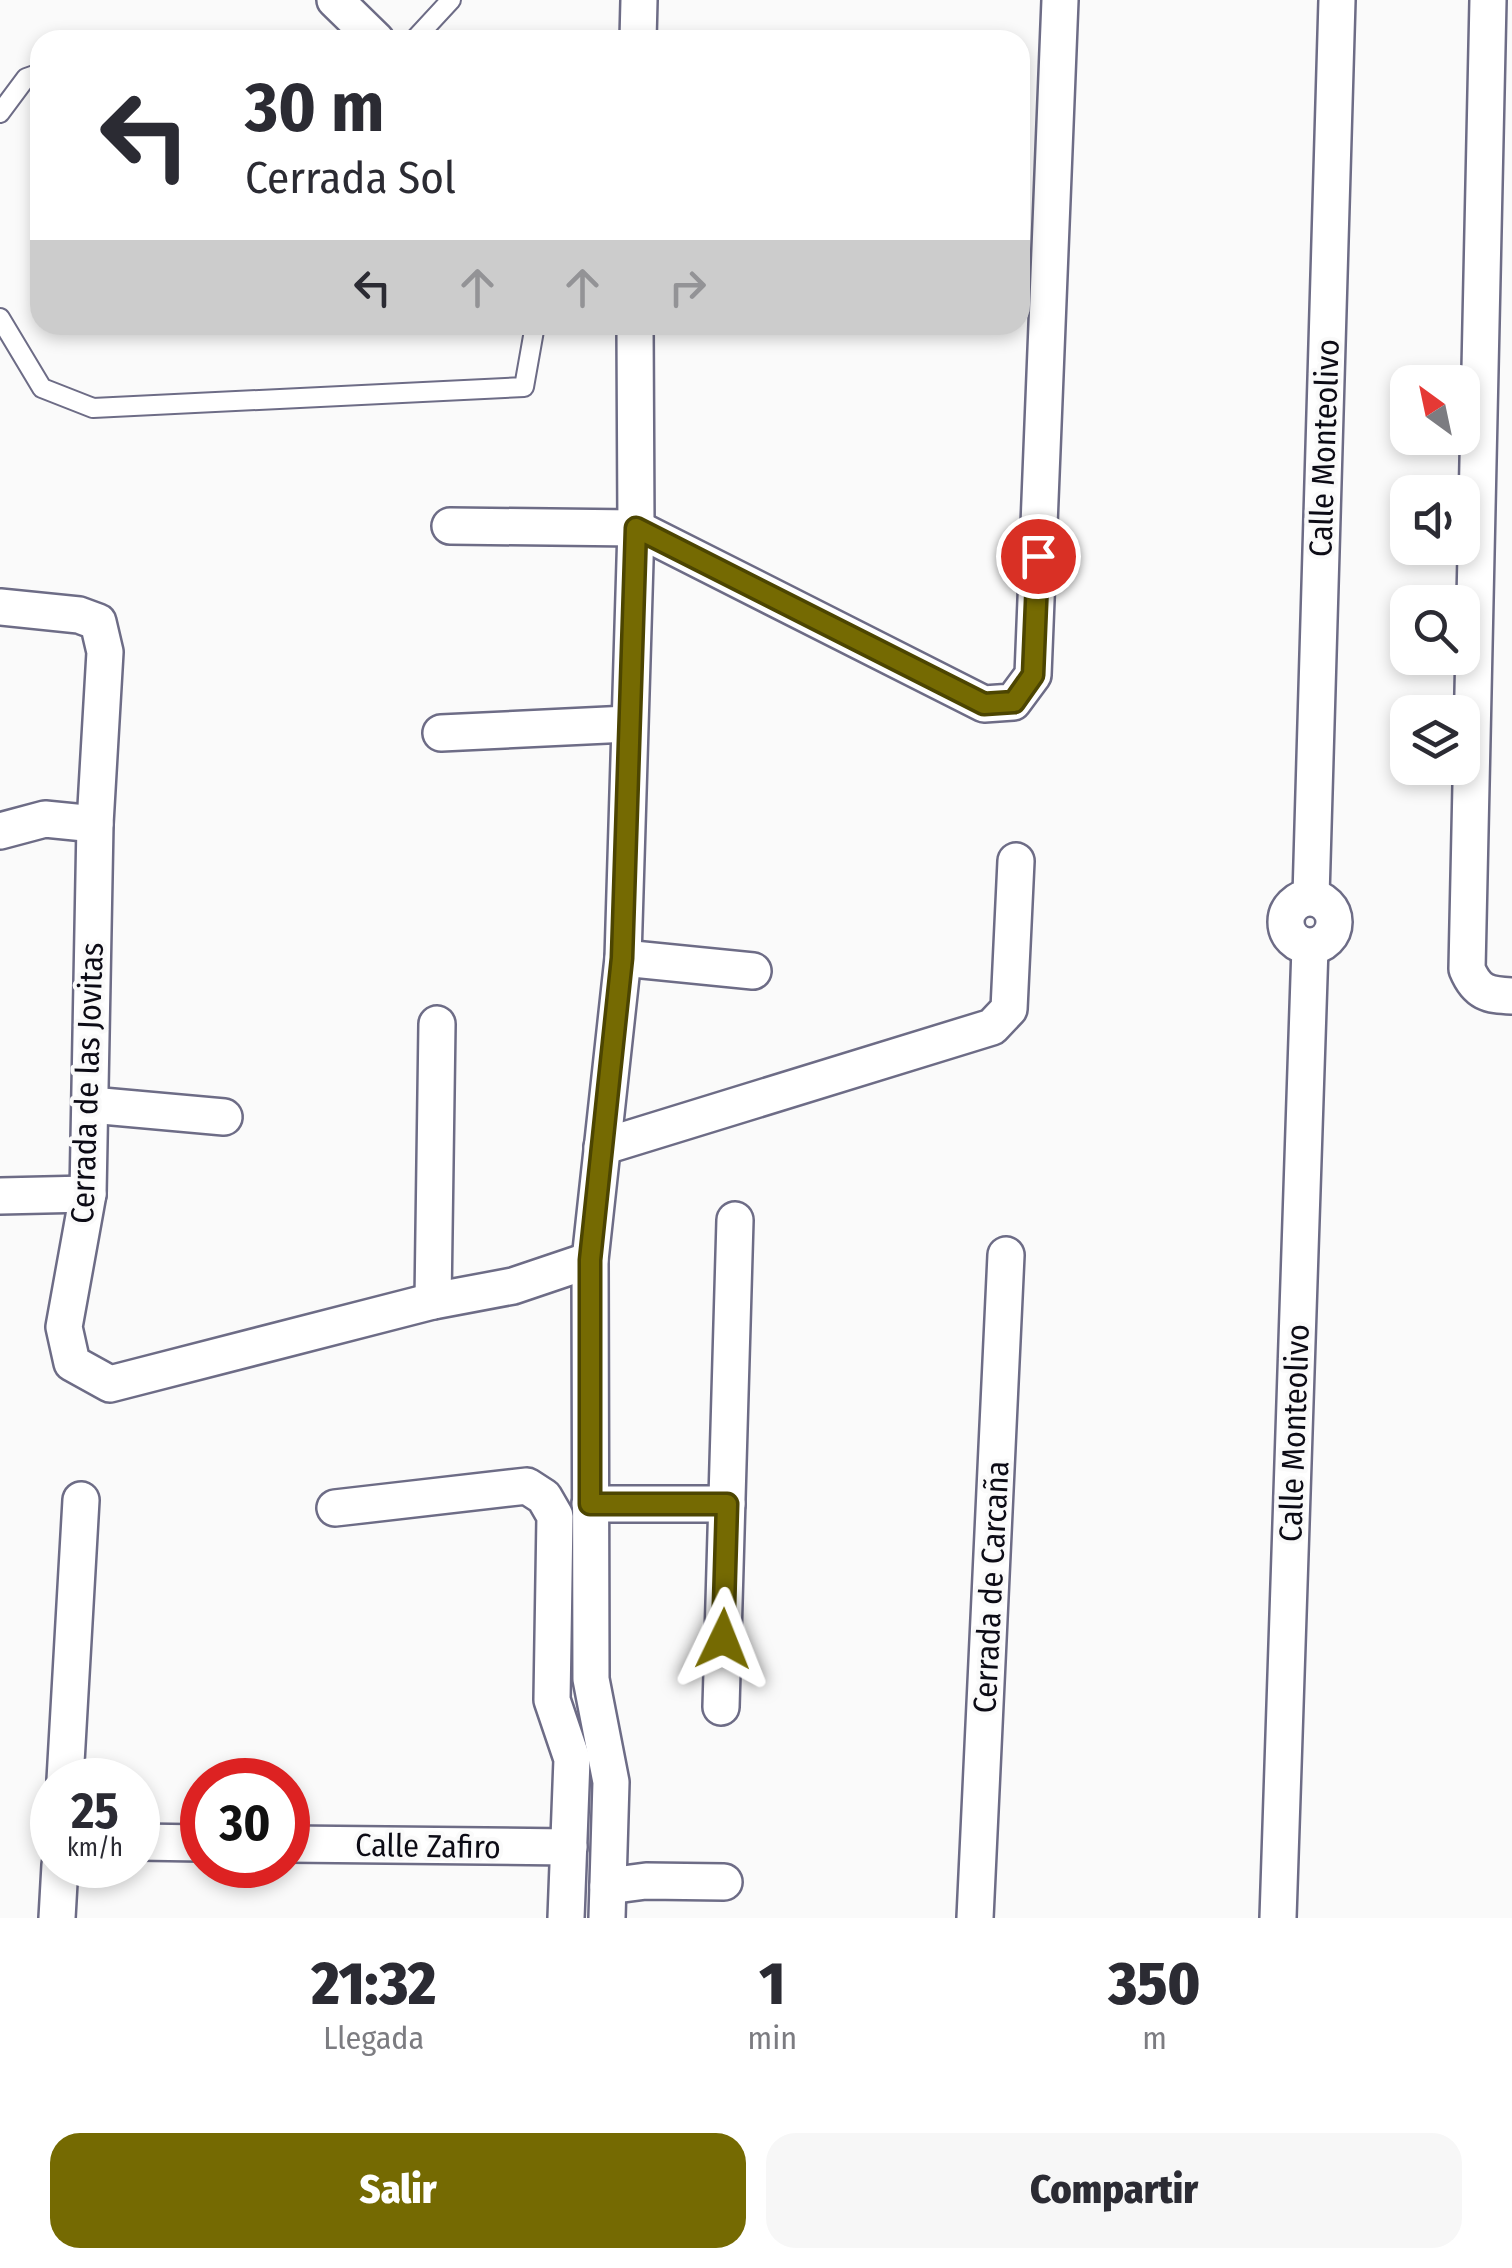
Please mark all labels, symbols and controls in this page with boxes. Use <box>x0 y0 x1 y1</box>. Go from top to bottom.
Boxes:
text: 30 m <box>245 66 384 150</box>
icon: left <box>80 70 210 200</box>
text: Cerrada Sol <box>245 151 456 205</box>
icon: left <box>345 260 400 315</box>
icon: ahead <box>450 260 505 315</box>
icon: ahead <box>555 260 610 315</box>
icon: right <box>660 260 715 315</box>
street label: Calle Monteolivo <box>1301 338 1347 558</box>
north arrow <box>1390 365 1480 455</box>
map controls <box>1390 365 1480 785</box>
button: sound <box>1390 475 1480 565</box>
pin <box>996 514 1081 599</box>
icon: arrive <box>1011 529 1066 584</box>
button: search <box>1390 585 1480 675</box>
button: layers <box>1390 695 1480 785</box>
street label: Cerrada de las Jovitas <box>63 942 111 1224</box>
street label: Calle Monteolivo <box>1271 1323 1317 1543</box>
street label: Cerrada de Carcaña <box>965 1460 1017 1714</box>
position arrow <box>671 1587 775 1691</box>
speed limit sign: 30 <box>180 1758 310 1888</box>
text: 25 <box>71 1781 119 1841</box>
street label: Calle Zafiro <box>355 1826 501 1866</box>
text: km/h <box>67 1833 123 1863</box>
text: 21:32 <box>311 1948 436 2020</box>
text: 1 <box>759 1948 785 2020</box>
text: 350 <box>1108 1948 1201 2020</box>
text: Llegada <box>323 2019 424 2057</box>
text: min <box>748 2019 797 2057</box>
text: m <box>1142 2019 1167 2057</box>
button: Salir <box>50 2133 746 2248</box>
button: Compartir <box>766 2133 1462 2248</box>

